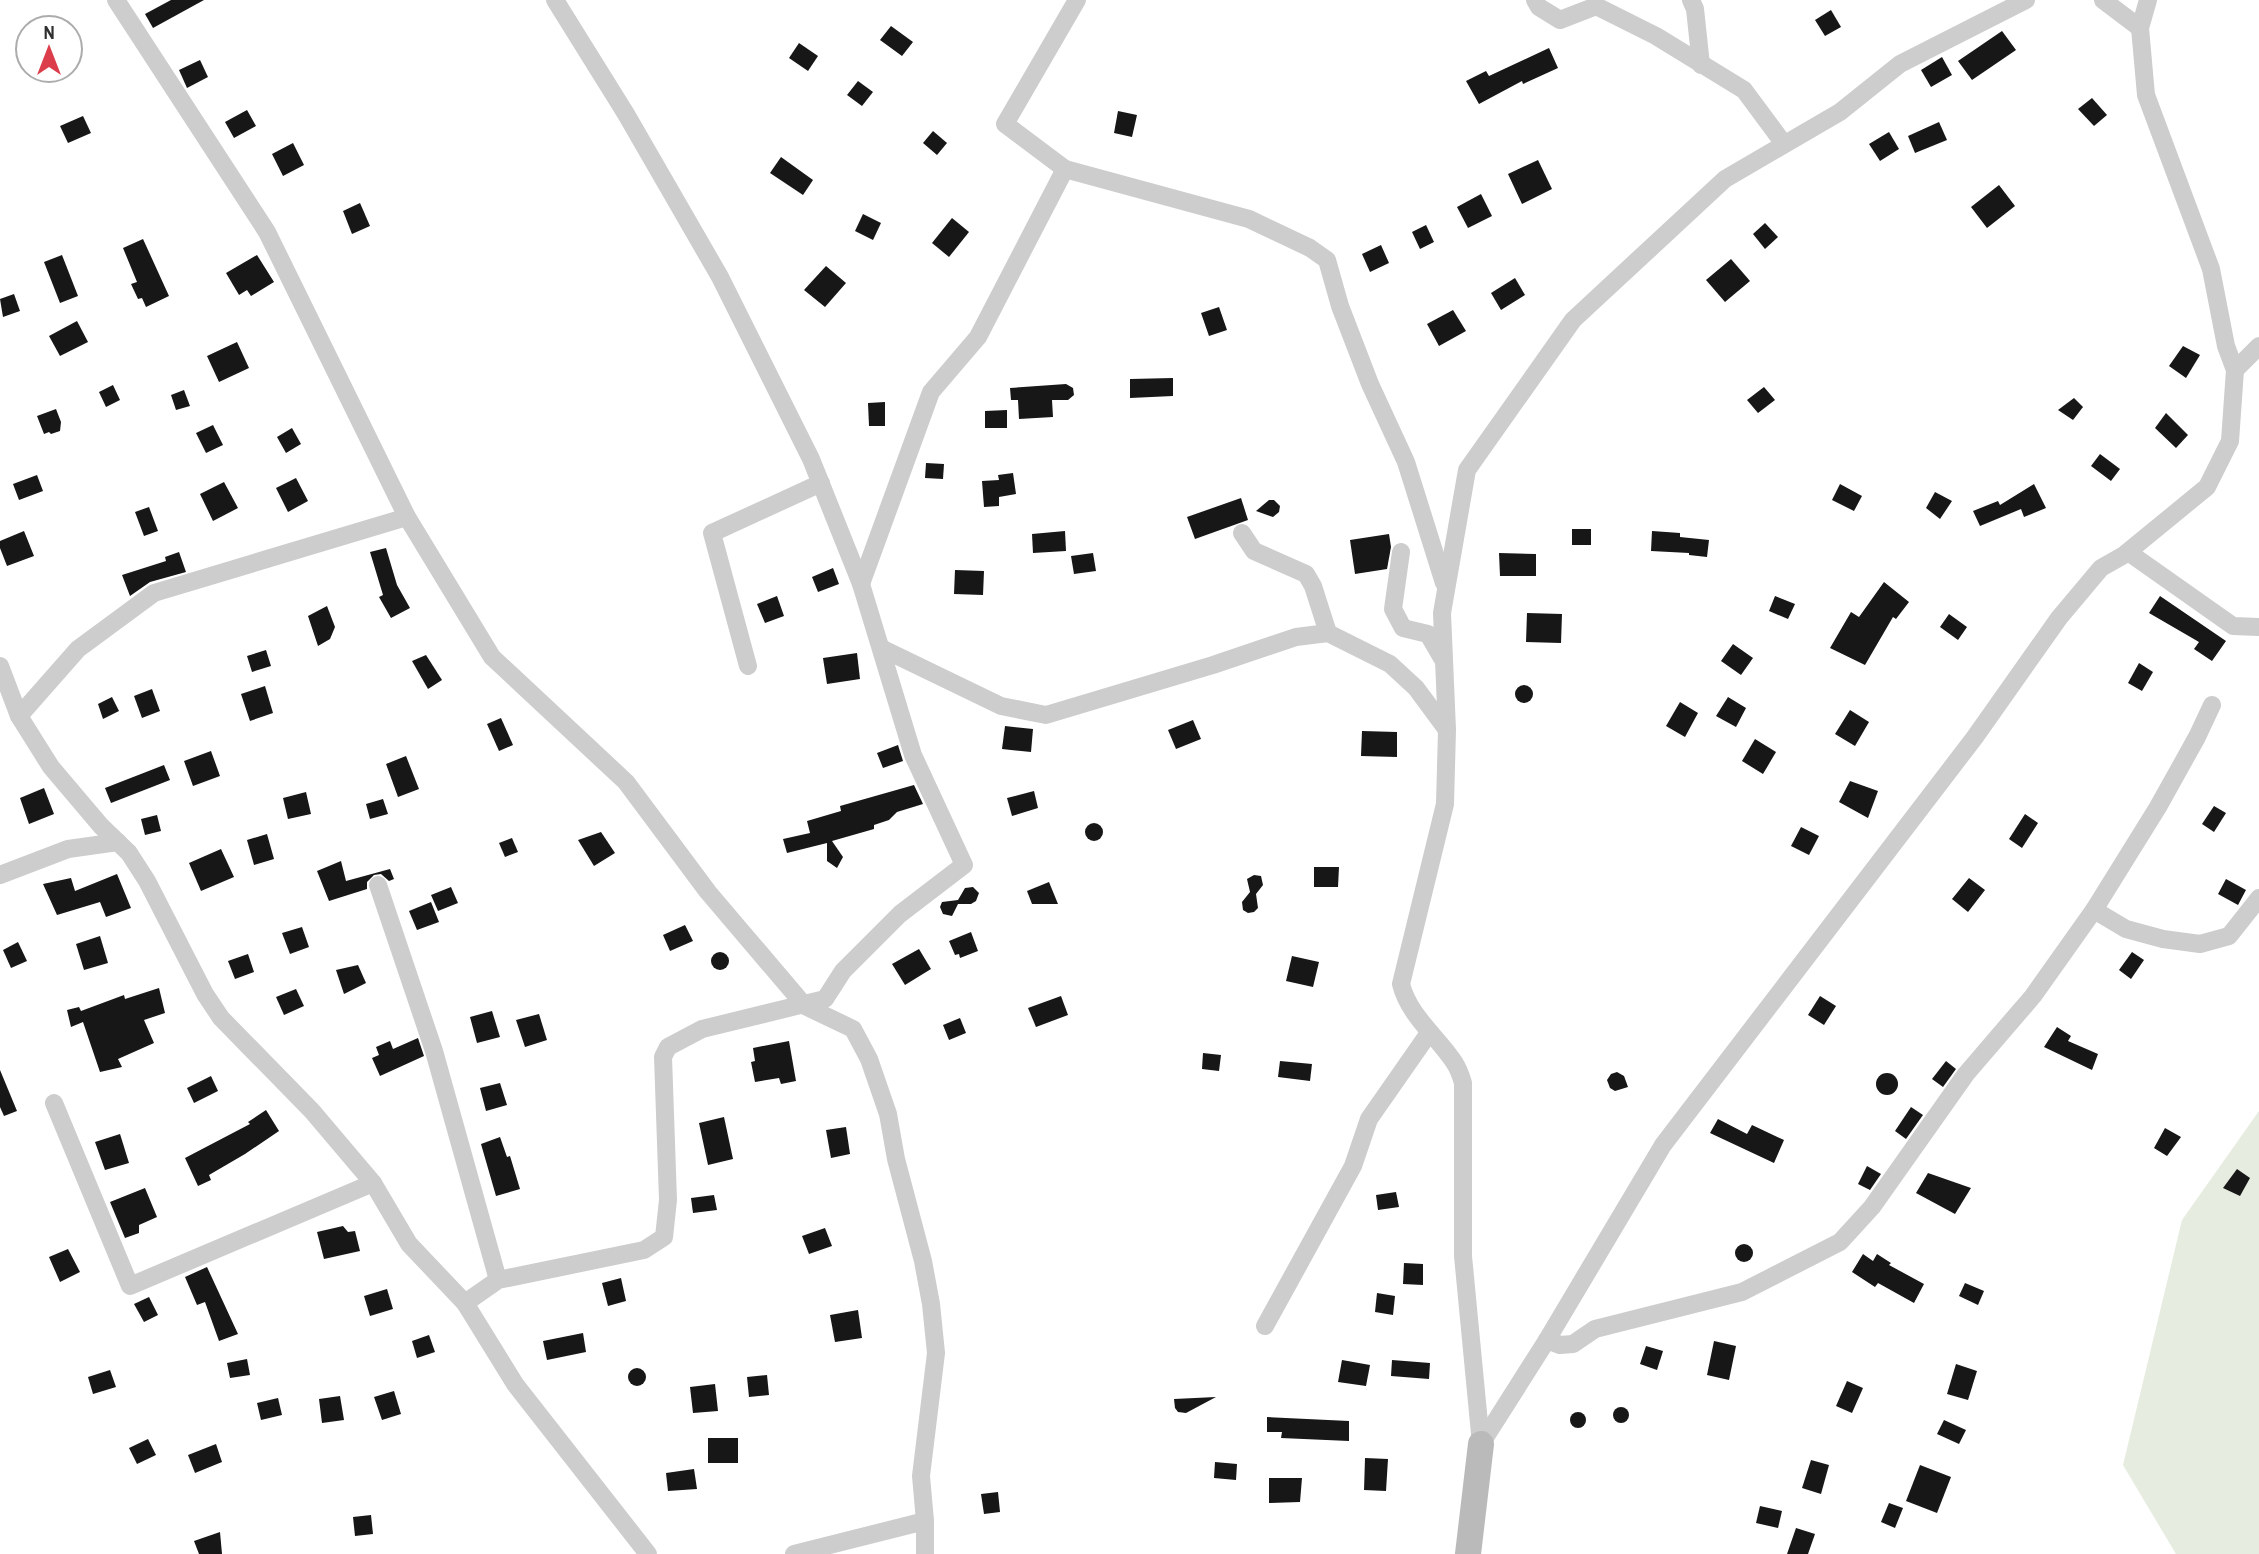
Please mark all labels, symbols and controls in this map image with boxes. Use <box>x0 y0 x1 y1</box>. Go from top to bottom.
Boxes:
north arrow <box>14 14 84 84</box>
text: N <box>43 19 55 45</box>

